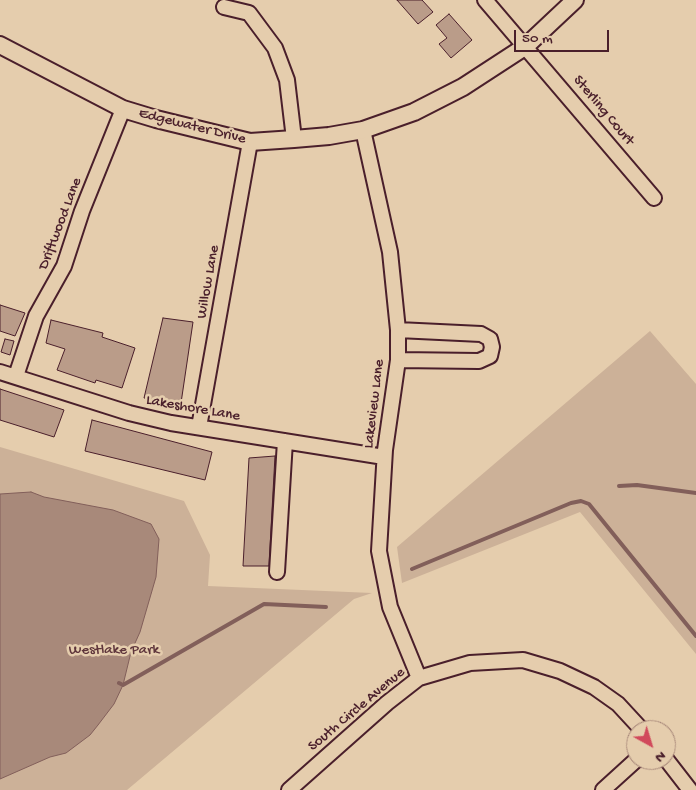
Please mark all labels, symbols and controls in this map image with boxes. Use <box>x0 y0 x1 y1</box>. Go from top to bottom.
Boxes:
scale bar <box>516 20 611 52</box>
text: 50 m <box>522 30 553 48</box>
street label: Sterling Court <box>568 72 638 150</box>
street label: Edgewater Drive <box>137 105 247 149</box>
street label: Driftwood Lane <box>35 175 87 273</box>
street label: Willow Lane <box>194 244 224 320</box>
street label: Lakeview Lane <box>361 358 389 450</box>
street label: Lakeshore Lane <box>145 392 241 426</box>
park label: Westlake Park <box>69 642 159 660</box>
street label: South Circle Avenue <box>305 664 409 756</box>
north arrow <box>626 720 676 770</box>
text: N <box>651 747 669 766</box>

